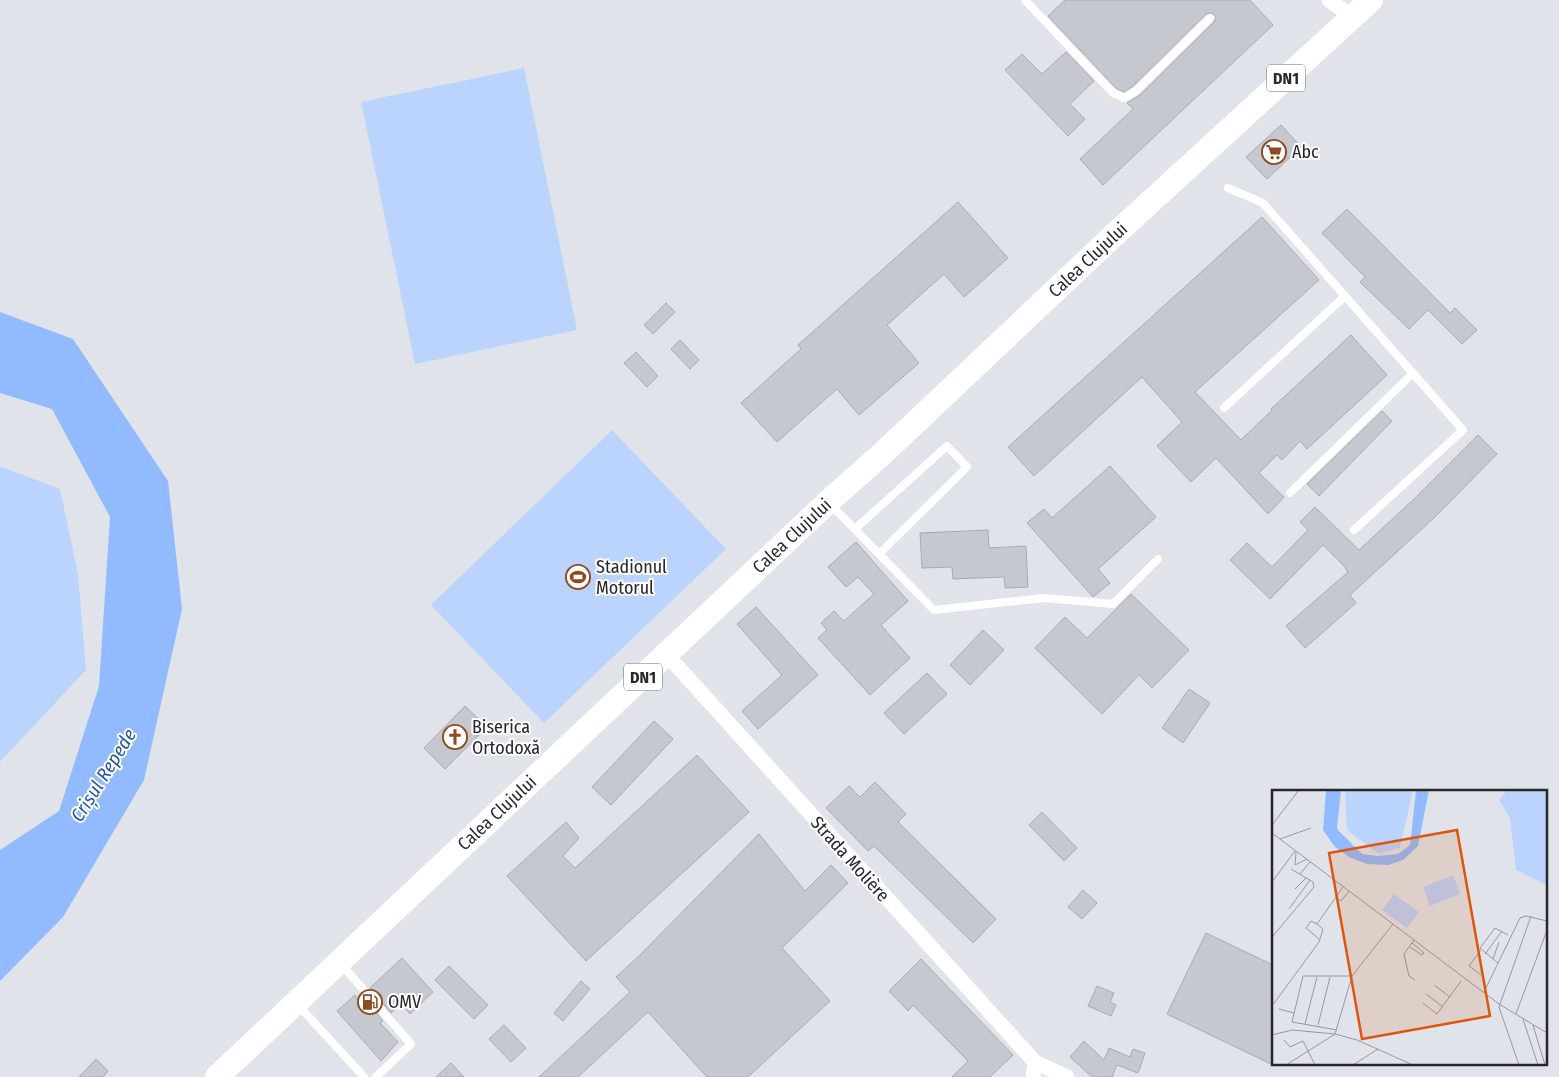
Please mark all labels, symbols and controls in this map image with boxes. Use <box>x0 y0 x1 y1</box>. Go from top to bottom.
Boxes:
road number: DN1 <box>1267 64 1305 92</box>
supermarket icon: Abc <box>1261 139 1287 165</box>
place label: Abc <box>1292 141 1319 163</box>
street label: Calea Clujului <box>1044 218 1132 302</box>
street label: Calea Clujului <box>748 494 836 578</box>
place label: Stadionul Motorul <box>596 556 667 599</box>
sports icon: Stadionul Motorul <box>565 564 591 590</box>
road number: DN1 <box>624 664 662 690</box>
place label: Biserica Ortodoxă <box>472 716 540 759</box>
church icon: Biserica Ortodoxă <box>442 724 468 750</box>
water label: Crișul Repede <box>66 725 141 826</box>
street label: Calea Clujului <box>453 771 541 855</box>
inset map <box>1272 790 1546 1064</box>
street label: Strada Molière <box>806 812 894 906</box>
fuel station icon: OMV <box>357 989 383 1015</box>
place label: OMV <box>388 991 422 1013</box>

